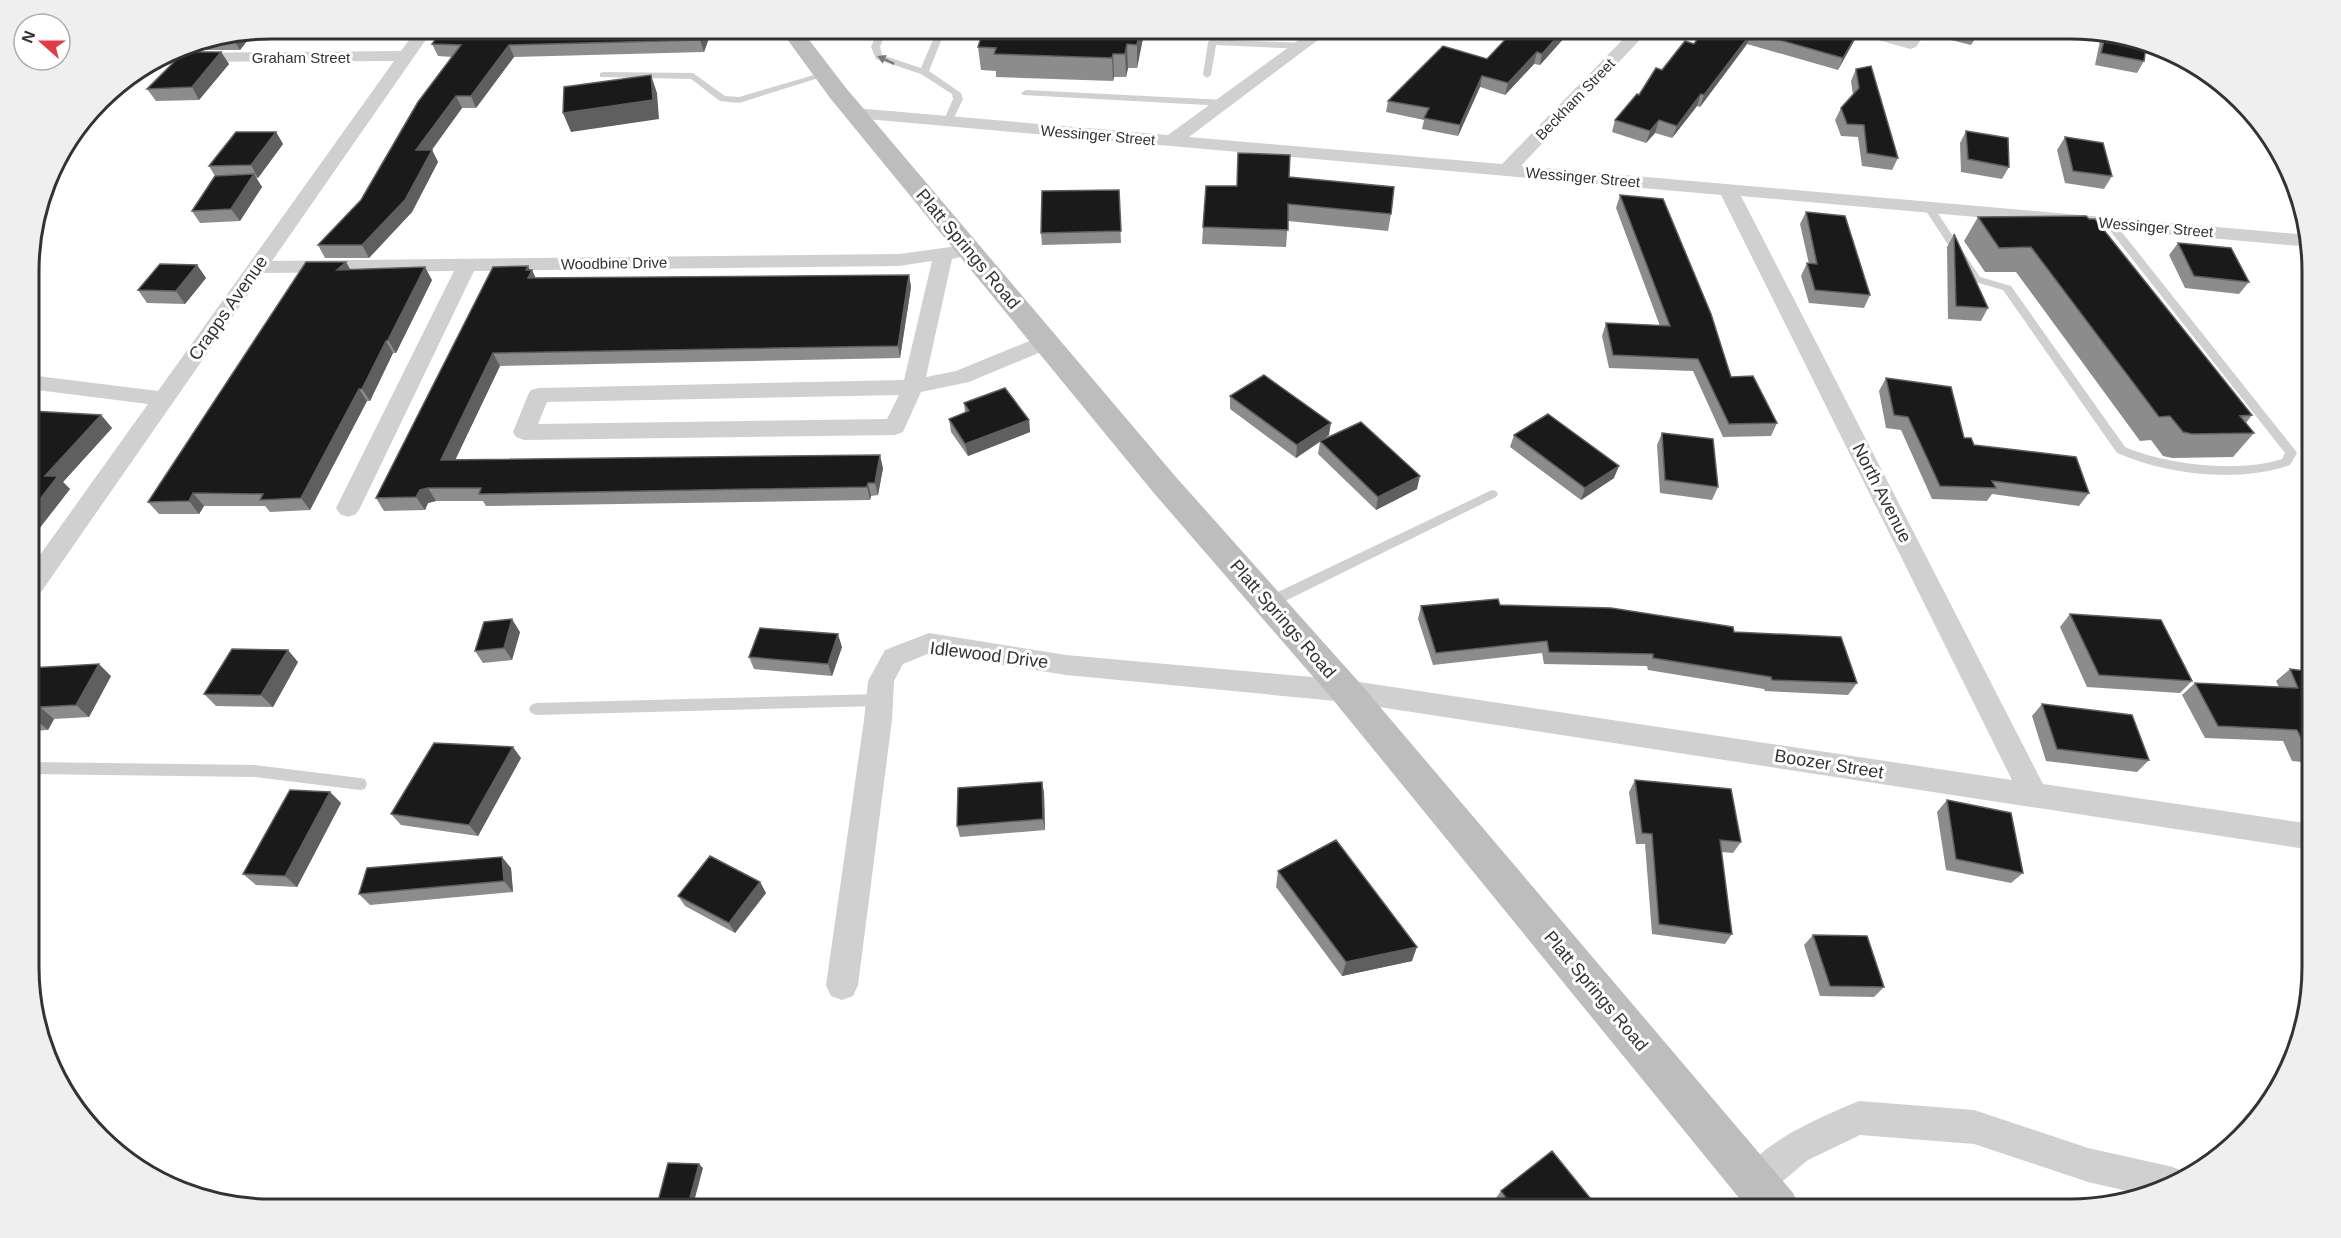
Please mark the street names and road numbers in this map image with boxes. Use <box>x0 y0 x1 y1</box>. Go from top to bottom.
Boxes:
street label: Graham Street <box>252 49 351 66</box>
street label: Beckham Street <box>1532 54 1619 143</box>
street label: Wessinger Street <box>1040 122 1157 149</box>
street label: Wessinger Street <box>1525 164 1642 191</box>
street label: Platt Springs Road <box>912 185 1024 313</box>
street label: Wessinger Street <box>2098 214 2215 241</box>
street label: Crapps Avenue <box>185 252 271 364</box>
street label: Woodbine Drive <box>561 254 667 272</box>
street label: North Avenue <box>1848 440 1916 546</box>
street label: Platt Springs Road <box>1226 556 1340 682</box>
street label: Idlewood Drive <box>929 638 1049 672</box>
street label: Boozer Street <box>1773 746 1885 782</box>
street label: Platt Springs Road <box>1540 927 1652 1055</box>

